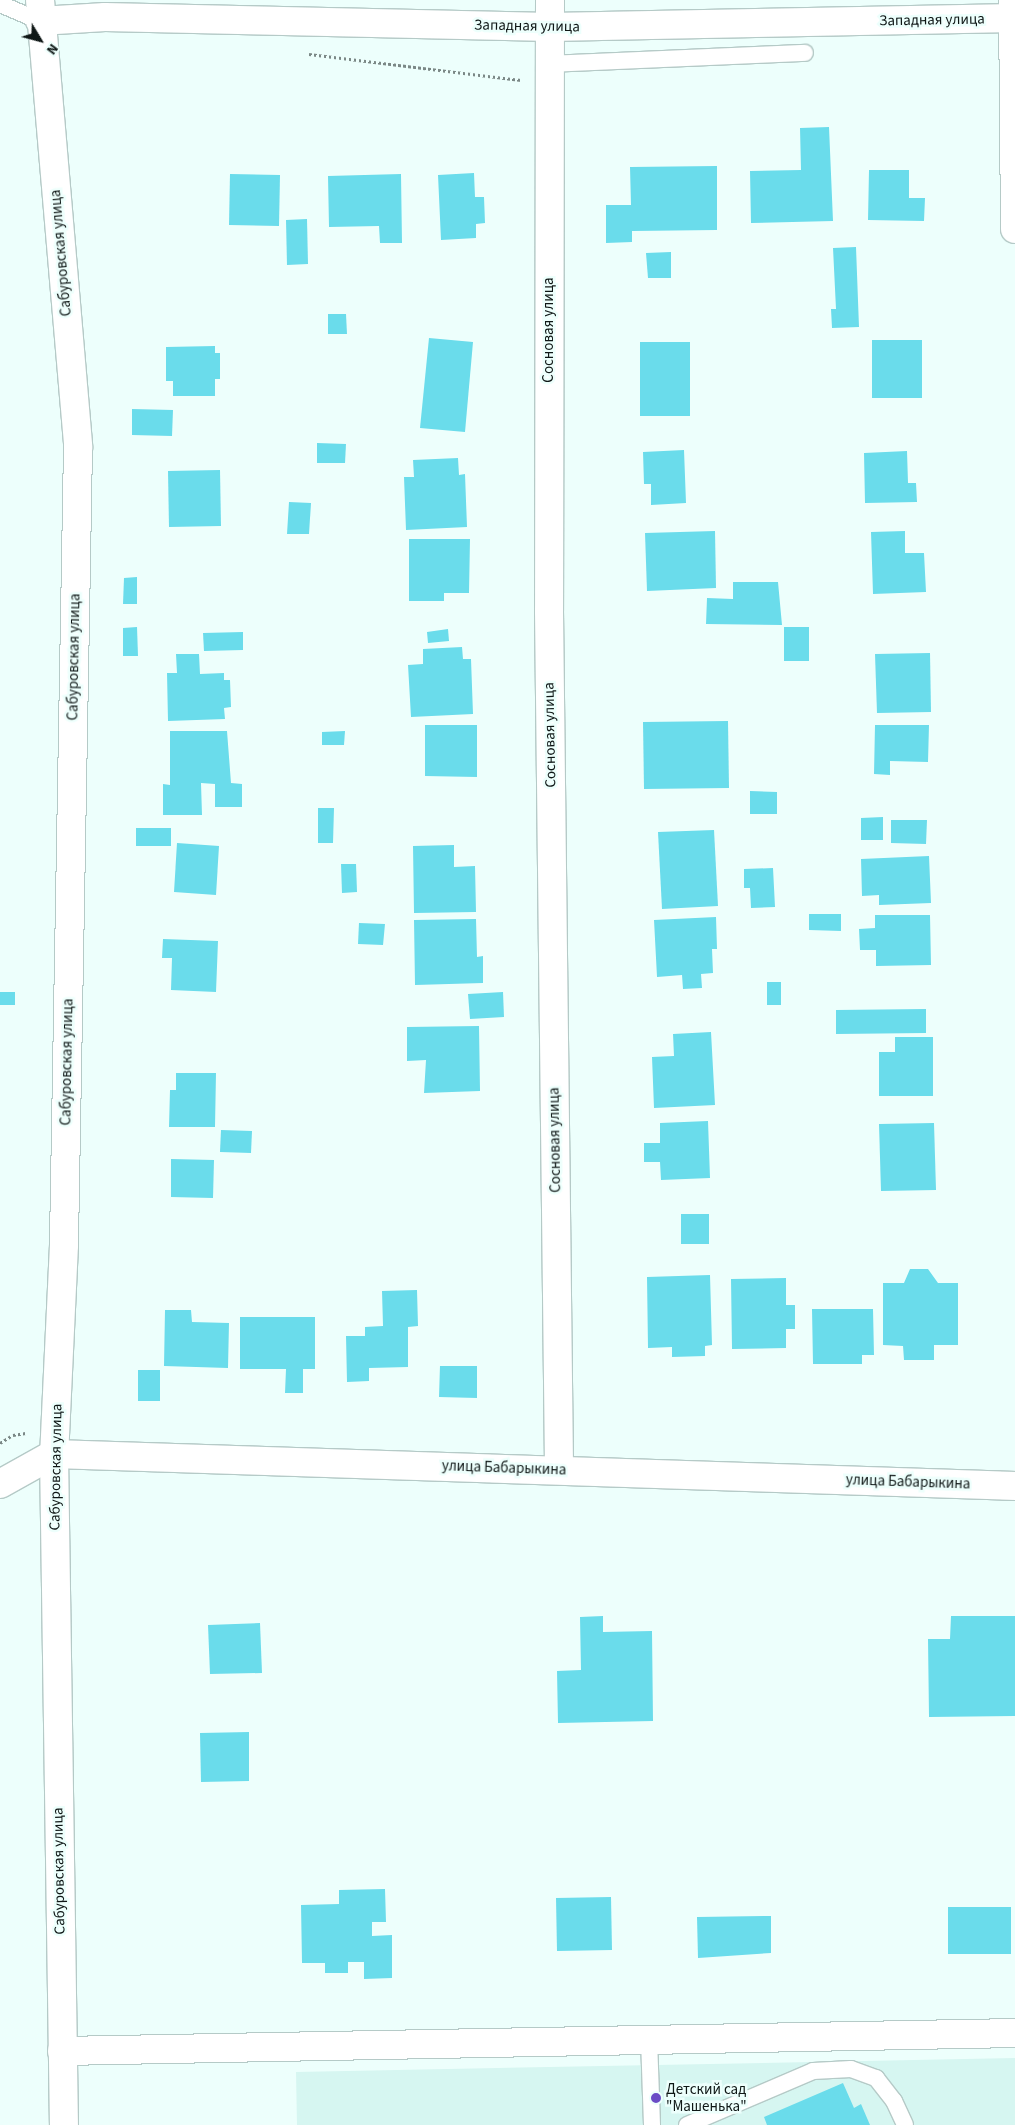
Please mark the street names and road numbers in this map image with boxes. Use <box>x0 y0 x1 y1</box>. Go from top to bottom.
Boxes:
street label: Западная улица <box>879 10 985 30</box>
street label: Западная улица <box>474 16 580 36</box>
street label: Сабуровская улица <box>47 189 75 317</box>
street label: Сосновая улица <box>540 277 558 383</box>
street label: Сабуровская улица <box>64 593 84 721</box>
street label: Сосновая улица <box>540 682 560 788</box>
street label: Сабуровская улица <box>57 998 77 1126</box>
street label: Сосновая улица <box>545 1087 565 1193</box>
street label: Сабуровская улица <box>46 1403 66 1531</box>
street label: улица Бабарыкина <box>441 1457 567 1479</box>
street label: улица Бабарыкина <box>845 1471 971 1493</box>
street label: Сабуровская улица <box>49 1807 69 1935</box>

